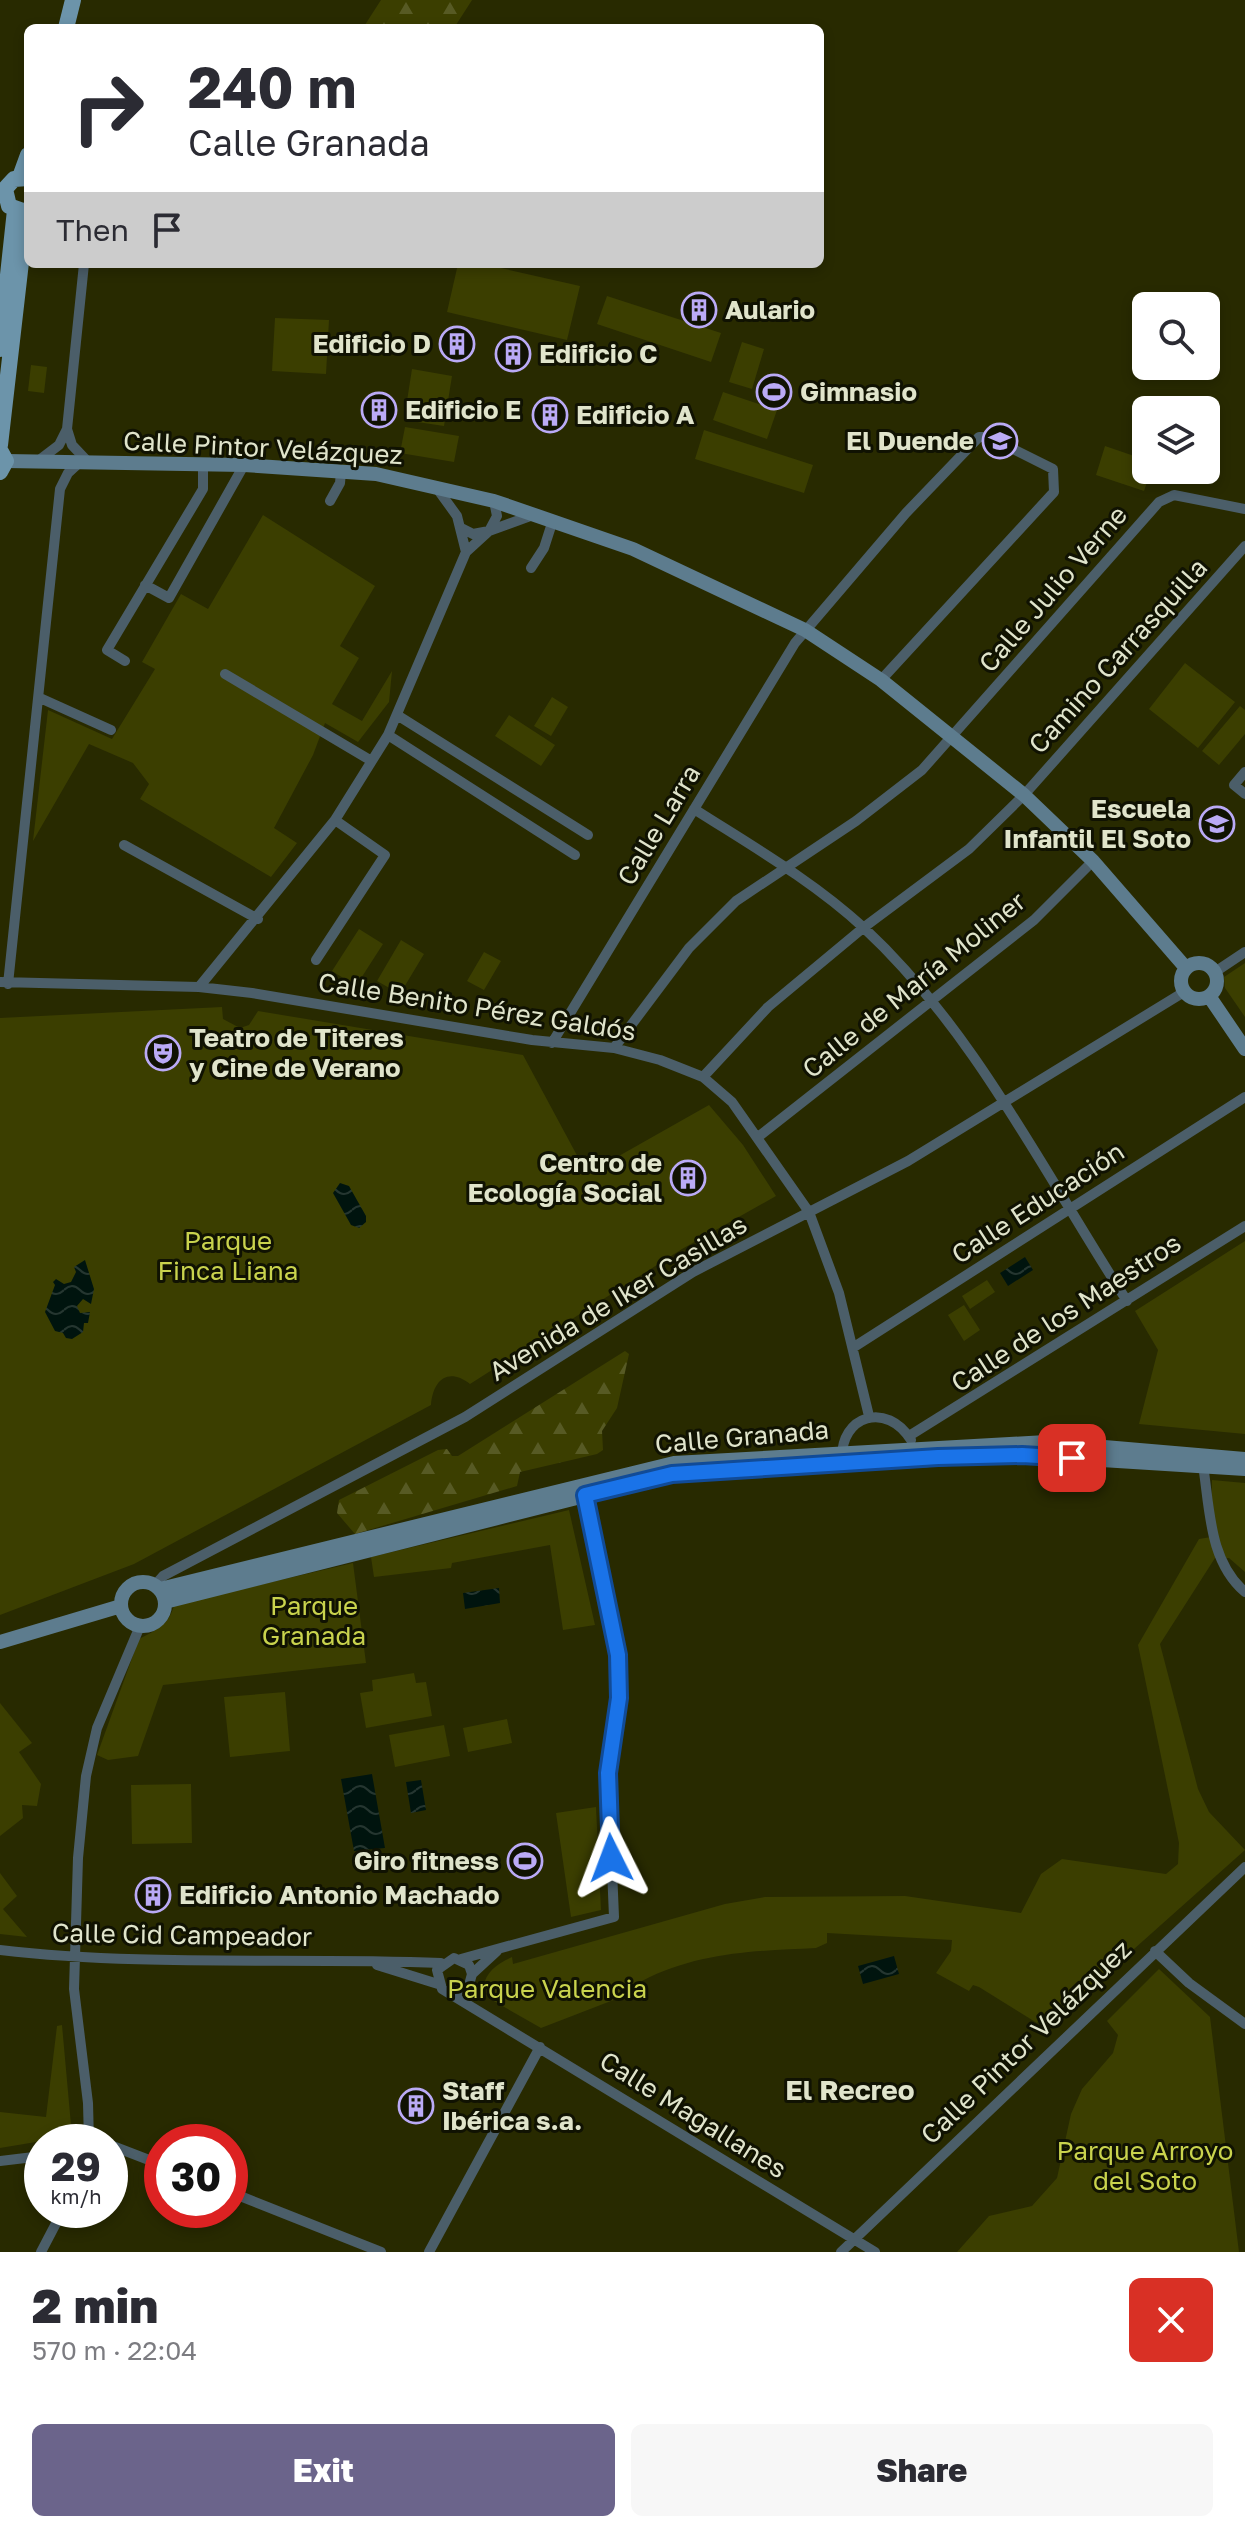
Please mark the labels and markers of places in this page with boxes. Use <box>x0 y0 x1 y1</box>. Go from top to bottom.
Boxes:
building icon: Aulario <box>680 291 718 329</box>
place label: Aulario <box>725 294 815 325</box>
building icon: Edificio D <box>438 325 476 363</box>
place label: Edificio D <box>312 328 431 359</box>
building icon: Edificio C <box>494 335 532 373</box>
place label: Edificio C <box>539 338 657 369</box>
sports icon: Gimnasio <box>755 373 793 411</box>
place label: Gimnasio <box>800 376 917 407</box>
building icon: Edificio E <box>360 391 398 429</box>
place label: Edificio E <box>405 394 521 425</box>
building icon: Edificio A <box>531 396 569 434</box>
place label: Edificio A <box>576 399 695 430</box>
school or university icon: El Duende <box>981 422 1019 460</box>
place label: El Duende <box>846 425 974 456</box>
place label: Escuela Infantil El Soto <box>1004 793 1191 854</box>
school or university icon: Escuela Infantil El Soto <box>1198 805 1236 843</box>
place label: Teatro de Titeres y Cine de Verano <box>189 1022 404 1083</box>
theatre icon: Teatro de Titeres y Cine de Verano <box>144 1034 182 1072</box>
place label: Centro de Ecología Social <box>468 1147 662 1208</box>
building icon: Centro de Ecología Social <box>669 1159 707 1197</box>
pin <box>1038 1424 1106 1492</box>
sports icon: Giro fitness <box>506 1842 544 1880</box>
place label: Giro fitness <box>354 1845 499 1876</box>
building icon: Edificio Antonio Machado <box>134 1876 172 1914</box>
place label: Edificio Antonio Machado <box>179 1879 500 1910</box>
place label: Staff Ibérica s.a. <box>442 2075 582 2136</box>
building icon: Staff Ibérica s.a. <box>397 2087 435 2125</box>

